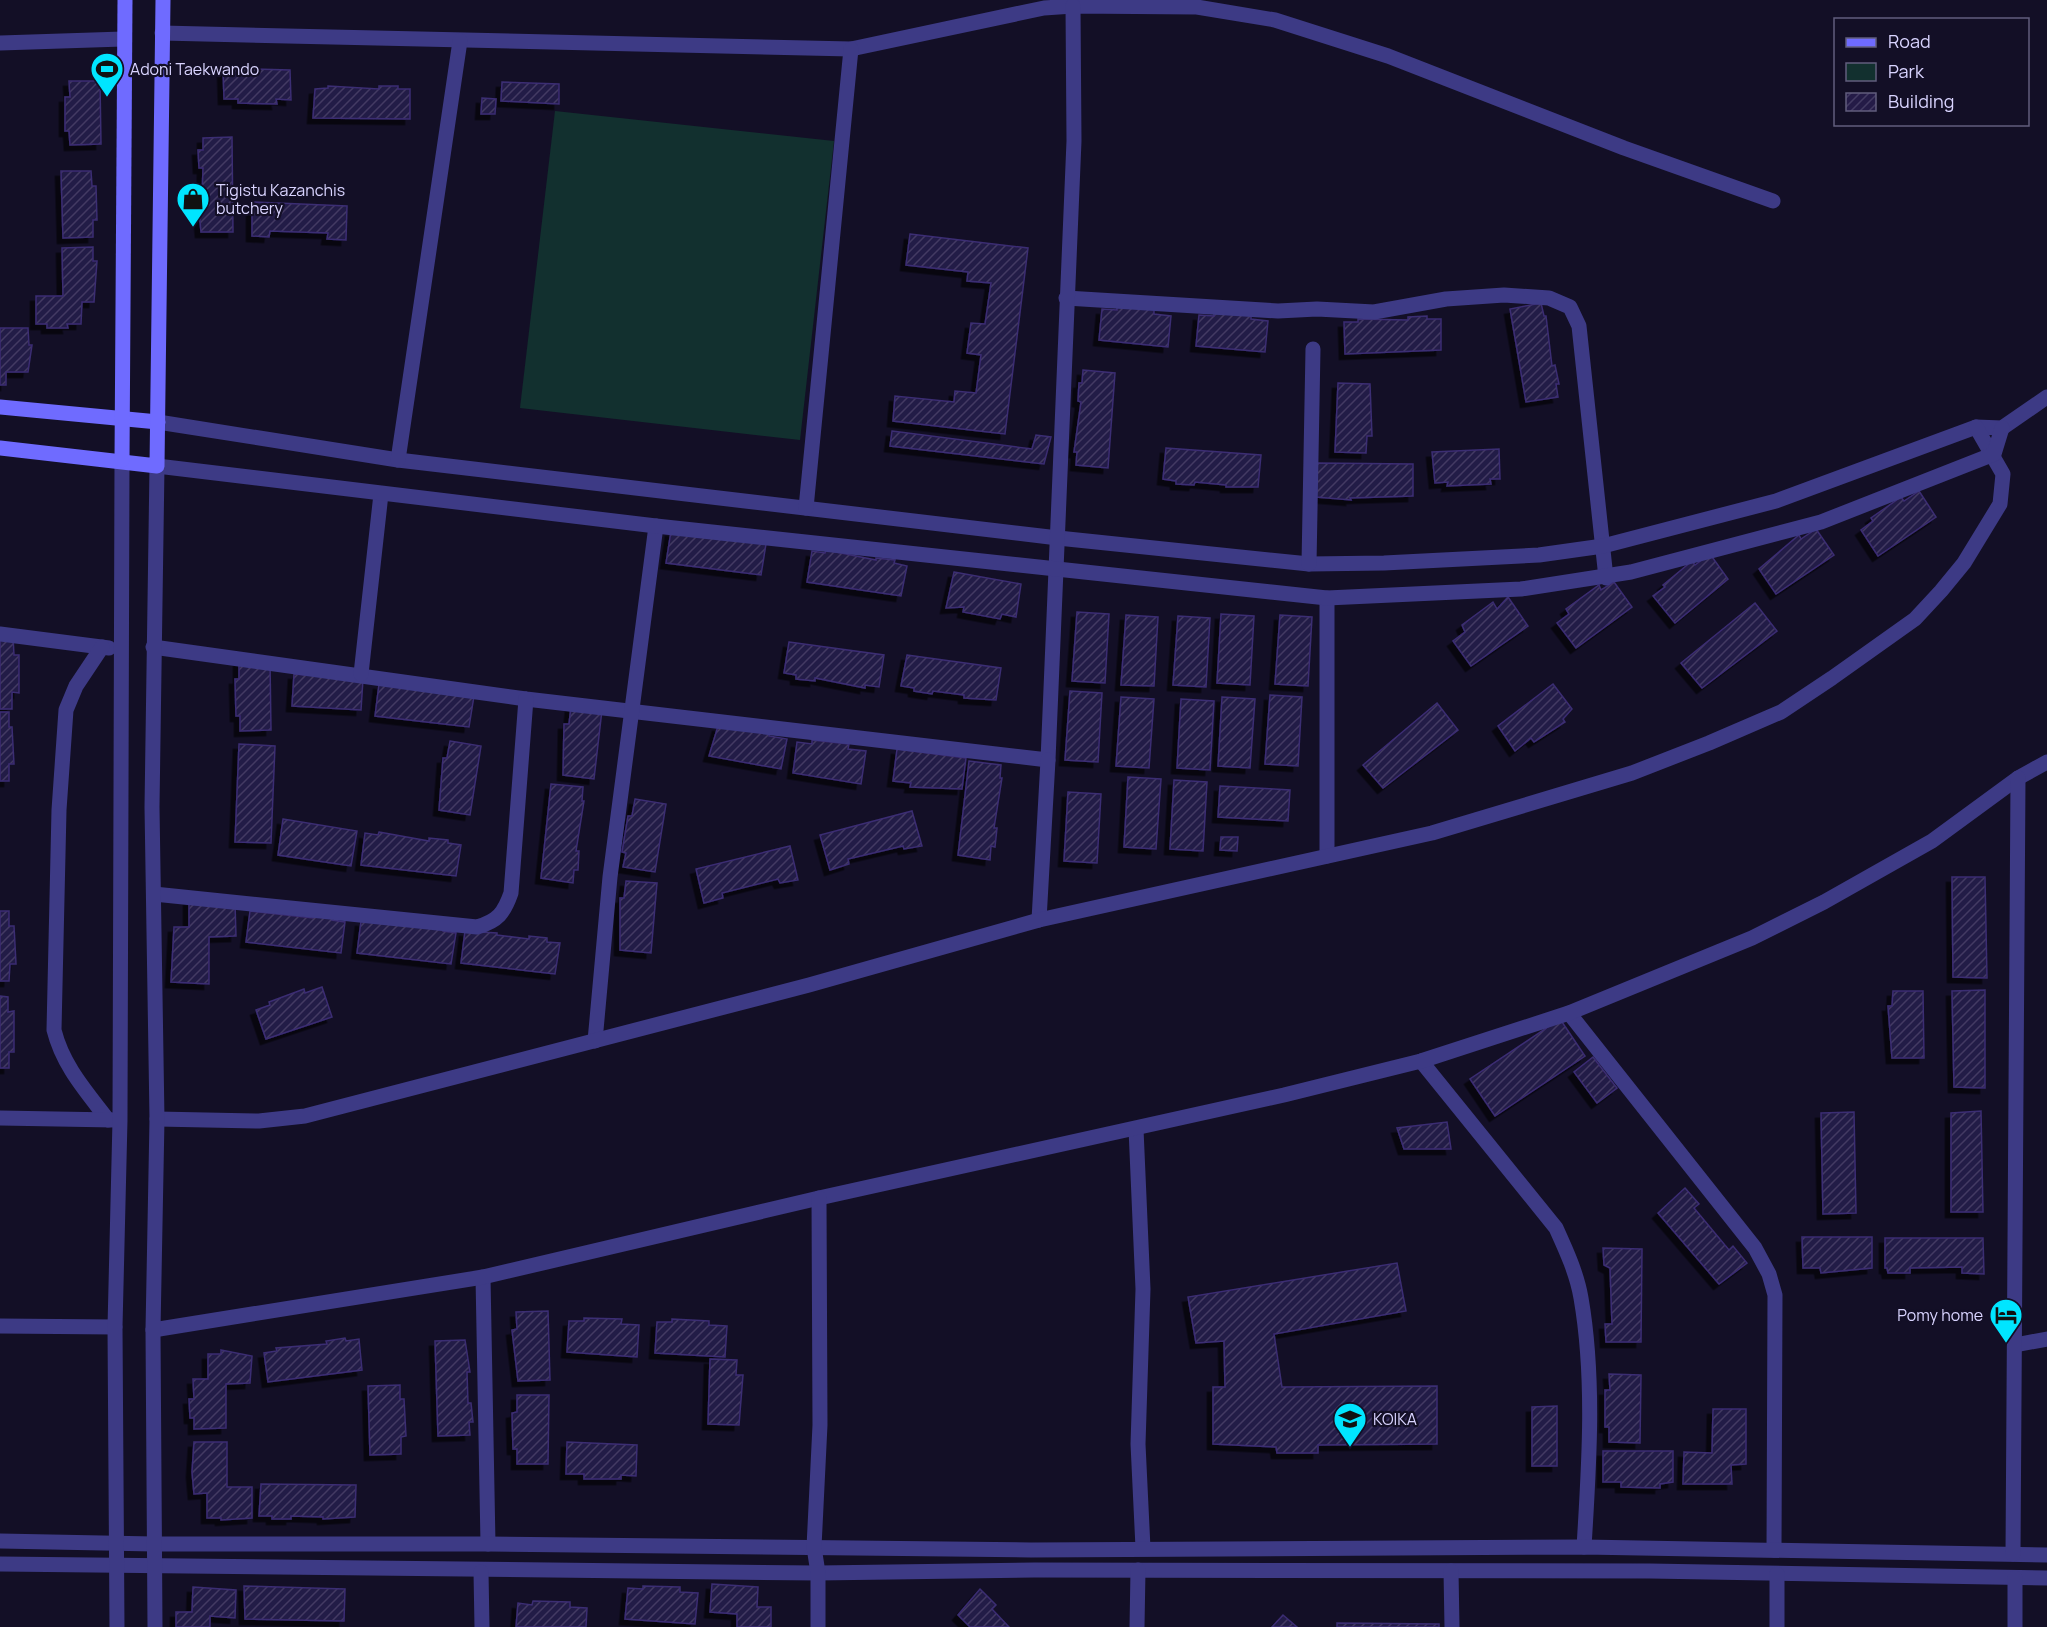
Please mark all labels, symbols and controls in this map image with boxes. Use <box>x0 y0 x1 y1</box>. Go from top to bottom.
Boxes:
legend <box>1834 18 2029 126</box>
text: Road <box>1888 29 1931 53</box>
sports icon: Adoni Taekwando <box>89 51 125 98</box>
place label: Adoni Taekwando <box>130 58 259 80</box>
text: Park <box>1888 59 1925 83</box>
text: Building <box>1888 89 1954 113</box>
place label: Tigistu Kazanchis butchery <box>216 179 345 219</box>
shop icon: Tigistu Kazanchis butchery <box>175 181 211 228</box>
hotel icon: Pomy home <box>1988 1297 2024 1344</box>
place label: Pomy home <box>1897 1304 1983 1326</box>
school or university icon: KOIKA <box>1332 1401 1368 1448</box>
place label: KOIKA <box>1373 1408 1417 1430</box>

